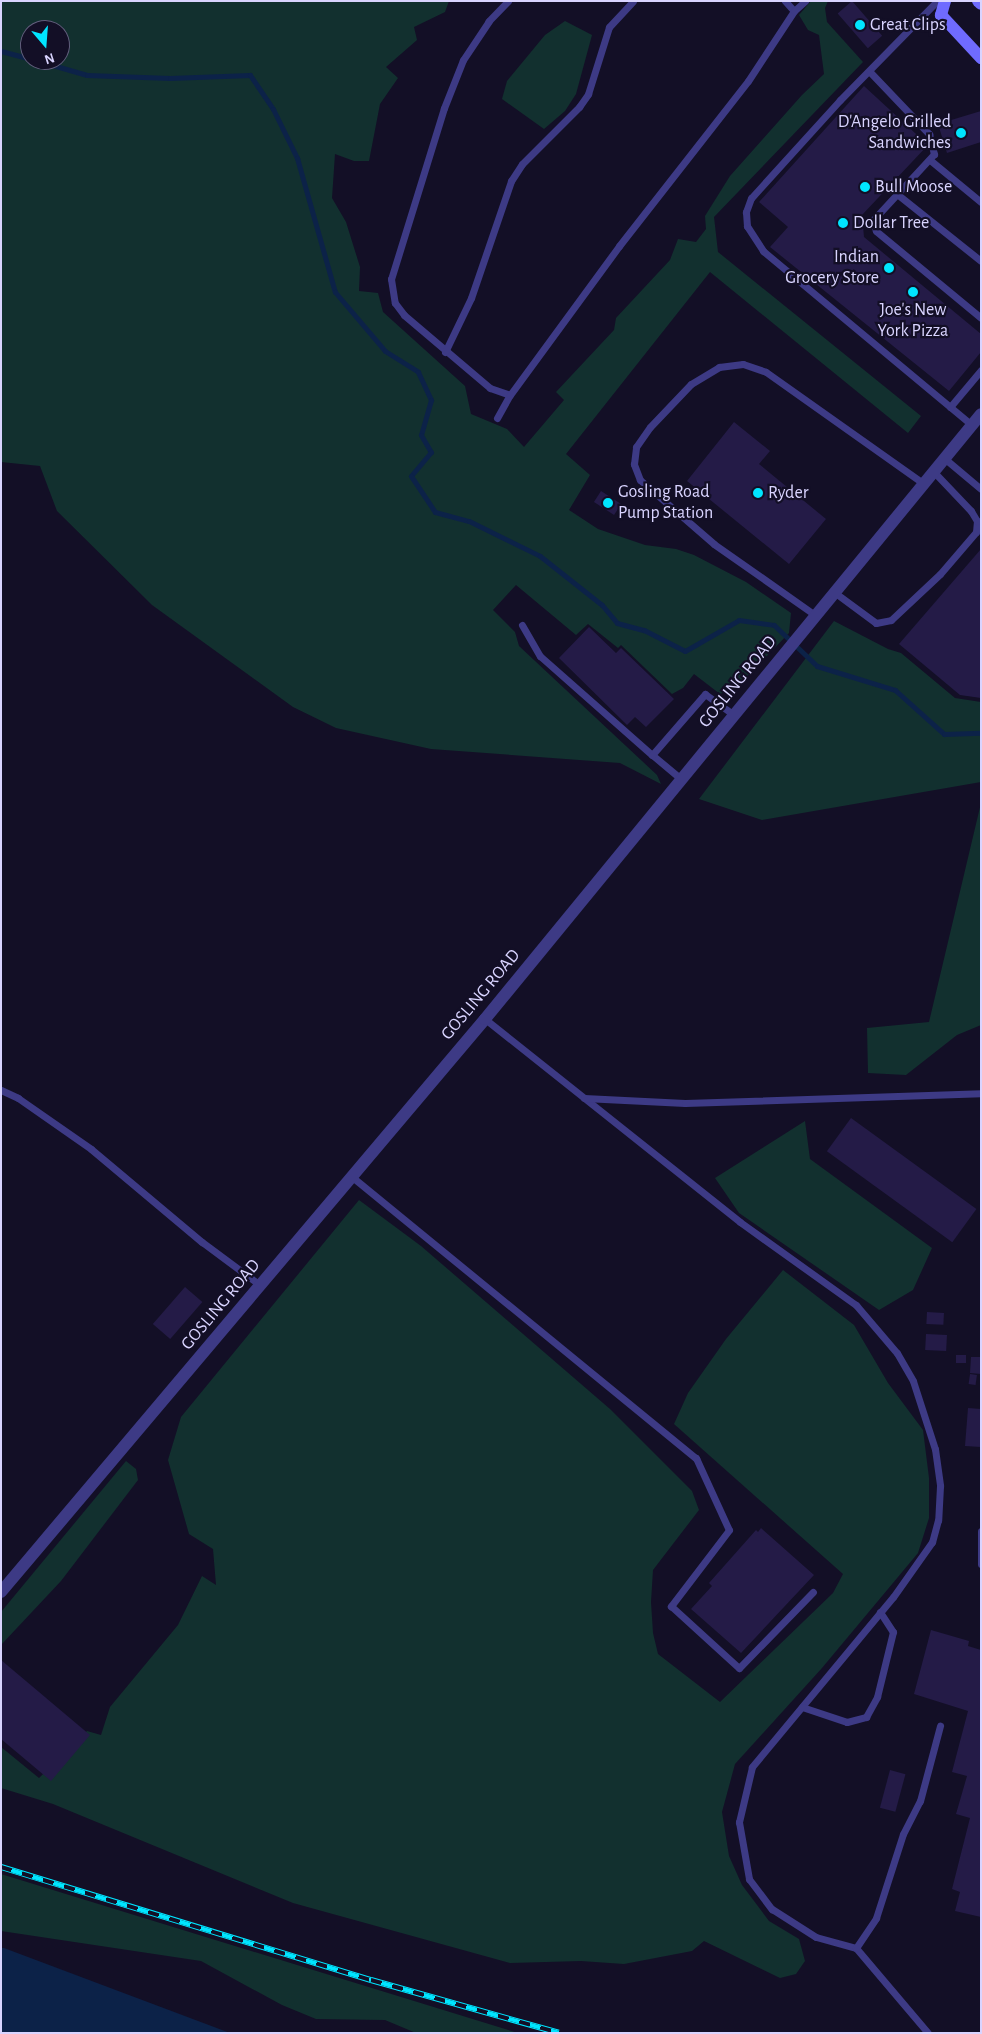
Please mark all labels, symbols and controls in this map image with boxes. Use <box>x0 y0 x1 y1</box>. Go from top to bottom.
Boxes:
place label: Great Clips <box>870 14 946 36</box>
marker: Great Clips <box>854 19 866 31</box>
north arrow <box>20 20 70 70</box>
text: N <box>43 50 56 66</box>
place label: D'Angelo Grilled Sandwiches <box>838 112 951 154</box>
marker: D'Angelo Grilled Sandwiches <box>955 127 967 139</box>
place label: Bull Moose <box>875 176 952 198</box>
marker: Bull Moose <box>859 181 871 193</box>
place label: Dollar Tree <box>853 212 929 234</box>
marker: Dollar Tree <box>837 217 849 229</box>
place label: Indian Grocery Store <box>785 247 879 290</box>
marker: Indian Grocery Store <box>883 262 895 274</box>
marker: Joe's New York Pizza <box>907 286 919 298</box>
place label: Joe's New York Pizza <box>878 300 948 342</box>
place label: Gosling Road Pump Station <box>618 482 713 524</box>
place label: Ryder <box>768 482 808 504</box>
marker: Ryder <box>752 487 764 499</box>
marker: Gosling Road Pump Station <box>602 497 614 509</box>
street label: GOSLING ROAD <box>694 632 782 732</box>
street label: GOSLING ROAD <box>437 945 525 1045</box>
street label: GOSLING ROAD <box>177 1255 265 1355</box>

